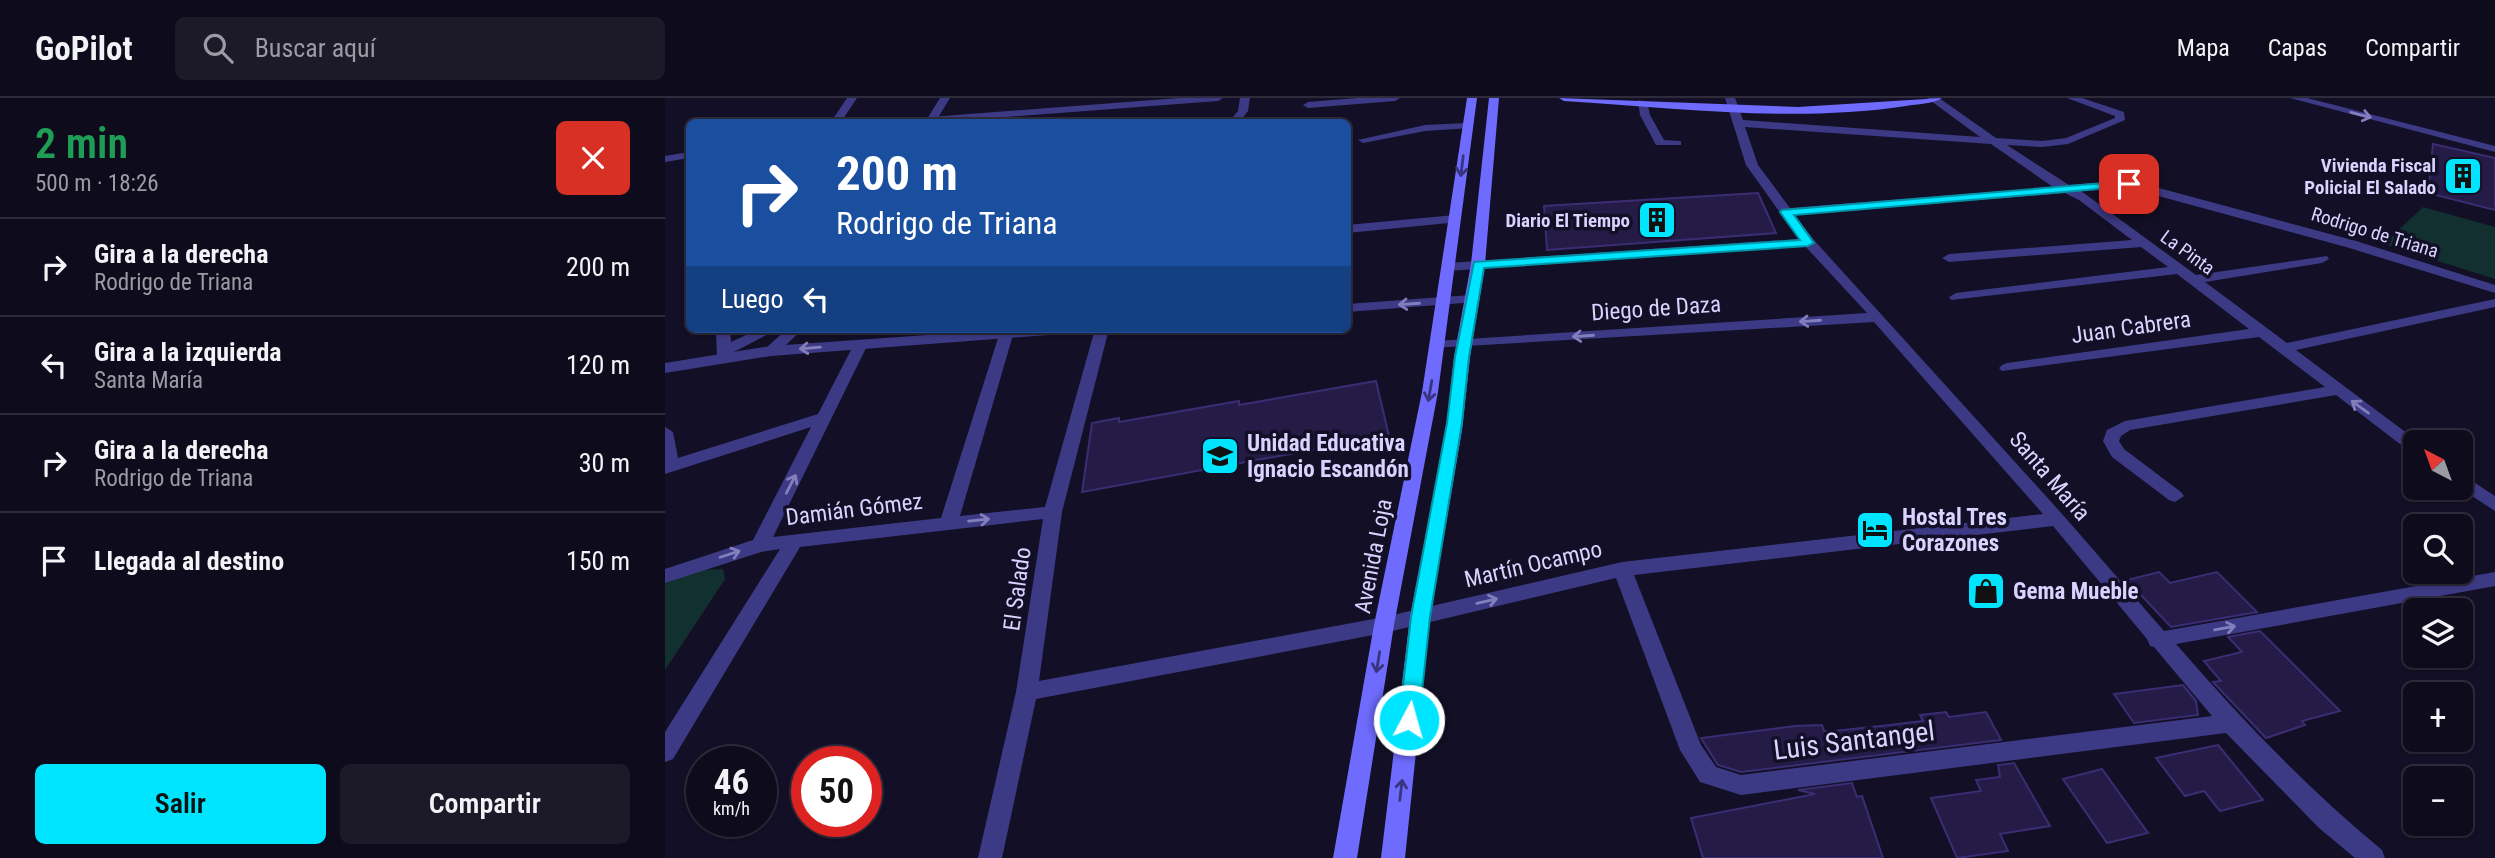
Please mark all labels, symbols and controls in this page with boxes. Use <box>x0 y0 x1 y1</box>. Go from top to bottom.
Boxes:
search box <box>175 17 665 80</box>
text: GoPilot <box>35 29 133 68</box>
icon: search <box>199 29 237 67</box>
text: Buscar aquí <box>255 33 376 63</box>
text: Mapa <box>2177 34 2230 62</box>
text: Capas <box>2268 34 2327 62</box>
text: Compartir <box>2365 34 2460 62</box>
one-way arrow <box>2349 109 2372 122</box>
text: 2 min <box>35 119 128 168</box>
button: close <box>556 121 630 195</box>
text: 200 m <box>836 145 958 202</box>
icon: right <box>721 147 812 238</box>
one-way arrow <box>1455 154 1468 176</box>
pin <box>2099 154 2159 214</box>
place label: Vivienda Fiscal Policial El Salado <box>2304 154 2436 199</box>
building icon: Vivienda Fiscal Policial El Salado <box>2442 155 2484 197</box>
icon: arrive <box>2110 165 2148 203</box>
text: 500 m · 18:26 <box>35 170 159 197</box>
building icon: Diario El Tiempo <box>1636 199 1678 241</box>
street label: Rodrigo de Triana <box>2309 202 2441 263</box>
text: Rodrigo de Triana <box>836 204 1058 242</box>
place label: Diario El Tiempo <box>1506 209 1630 232</box>
street label: La Pinta <box>2156 225 2219 280</box>
text: Gira a la derecha <box>94 239 268 269</box>
icon: right <box>35 248 73 286</box>
text: 200 m <box>566 252 630 282</box>
text: Rodrigo de Triana <box>94 269 253 296</box>
icon: left <box>797 280 835 318</box>
text: Luego <box>721 284 783 314</box>
street label: Diego de Daza <box>1590 290 1722 327</box>
one-way arrow <box>1399 298 1421 311</box>
street label: Juan Cabrera <box>2070 306 2192 349</box>
one-way arrow <box>1799 315 1821 328</box>
one-way arrow <box>1571 329 1594 342</box>
text: Gira a la izquierda <box>94 337 282 367</box>
one-way arrow <box>800 342 822 355</box>
icon: left <box>35 346 73 384</box>
text: 120 m <box>566 350 630 380</box>
text: Santa María <box>94 367 203 394</box>
one-way arrow <box>1423 379 1436 402</box>
one-way arrow <box>2351 399 2370 414</box>
street label: Santa María <box>2004 426 2096 526</box>
place label: Unidad Educativa Ignacio Escandón <box>1247 430 1409 483</box>
north arrow <box>2403 430 2473 500</box>
map controls <box>2403 430 2473 836</box>
text: Gira a la derecha <box>94 435 268 465</box>
school or university icon: Unidad Educativa Ignacio Escandón <box>1199 435 1241 477</box>
icon: right <box>35 444 73 482</box>
text: 30 m <box>579 448 630 478</box>
text: Rodrigo de Triana <box>94 465 253 492</box>
one-way arrow <box>784 474 798 495</box>
street label: Damián Gómez <box>784 488 924 531</box>
street label: Avenida Loja <box>1349 497 1398 616</box>
place label: Hostal Tres Corazones <box>1902 504 2007 557</box>
hotel icon: Hostal Tres Corazones <box>1854 509 1896 551</box>
one-way arrow <box>967 513 990 526</box>
button: search <box>2403 514 2473 584</box>
street label: Martín Ocampo <box>1462 536 1604 593</box>
icon: arrive <box>35 542 73 580</box>
text: Llegada al destino <box>94 546 284 576</box>
text: 150 m <box>566 546 630 576</box>
street label: El Salado <box>998 546 1037 633</box>
one-way arrow <box>719 547 741 560</box>
shop icon: Gema Mueble <box>1965 570 2007 612</box>
place label: Gema Mueble <box>2013 578 2139 605</box>
one-way arrow <box>1475 594 1498 608</box>
button: layers <box>2403 598 2473 668</box>
one-way arrow <box>2213 621 2235 634</box>
one-way arrow <box>1371 650 1384 673</box>
button: + <box>2403 682 2473 752</box>
position arrow <box>1372 683 1446 757</box>
street label: Luis Santangel <box>1772 714 1936 767</box>
speed limit sign: 50 <box>791 746 882 837</box>
text: 46 <box>714 762 749 803</box>
button: Salir <box>35 764 326 844</box>
button: Compartir <box>340 764 630 844</box>
button: − <box>2403 766 2473 836</box>
one-way arrow <box>1394 779 1407 802</box>
text: km/h <box>713 798 750 819</box>

